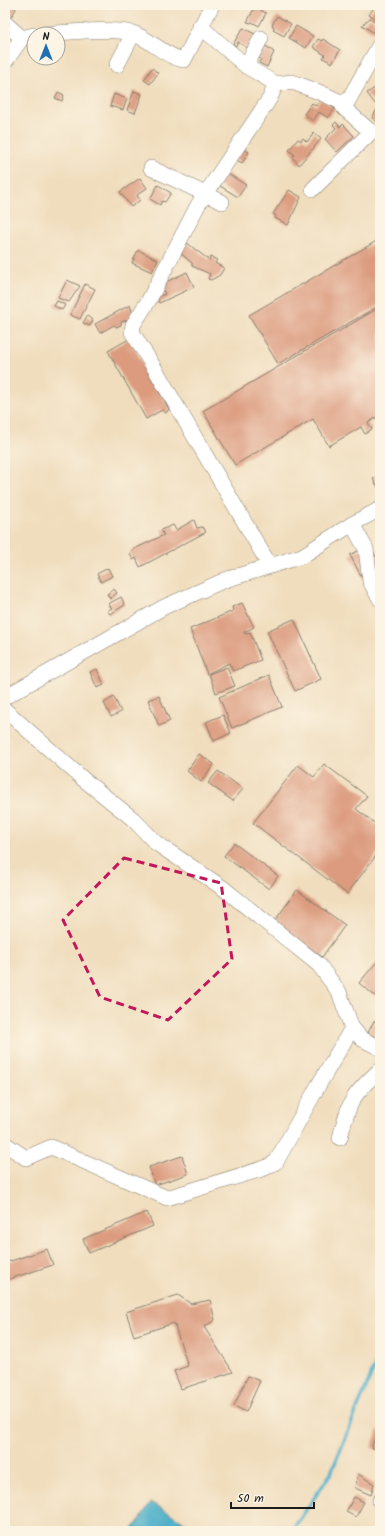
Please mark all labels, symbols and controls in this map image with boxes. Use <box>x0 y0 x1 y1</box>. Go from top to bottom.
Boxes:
north arrow <box>26 26 66 66</box>
text: N <box>43 28 50 46</box>
scale bar <box>231 1484 314 1510</box>
text: 50 m <box>237 1489 264 1508</box>

